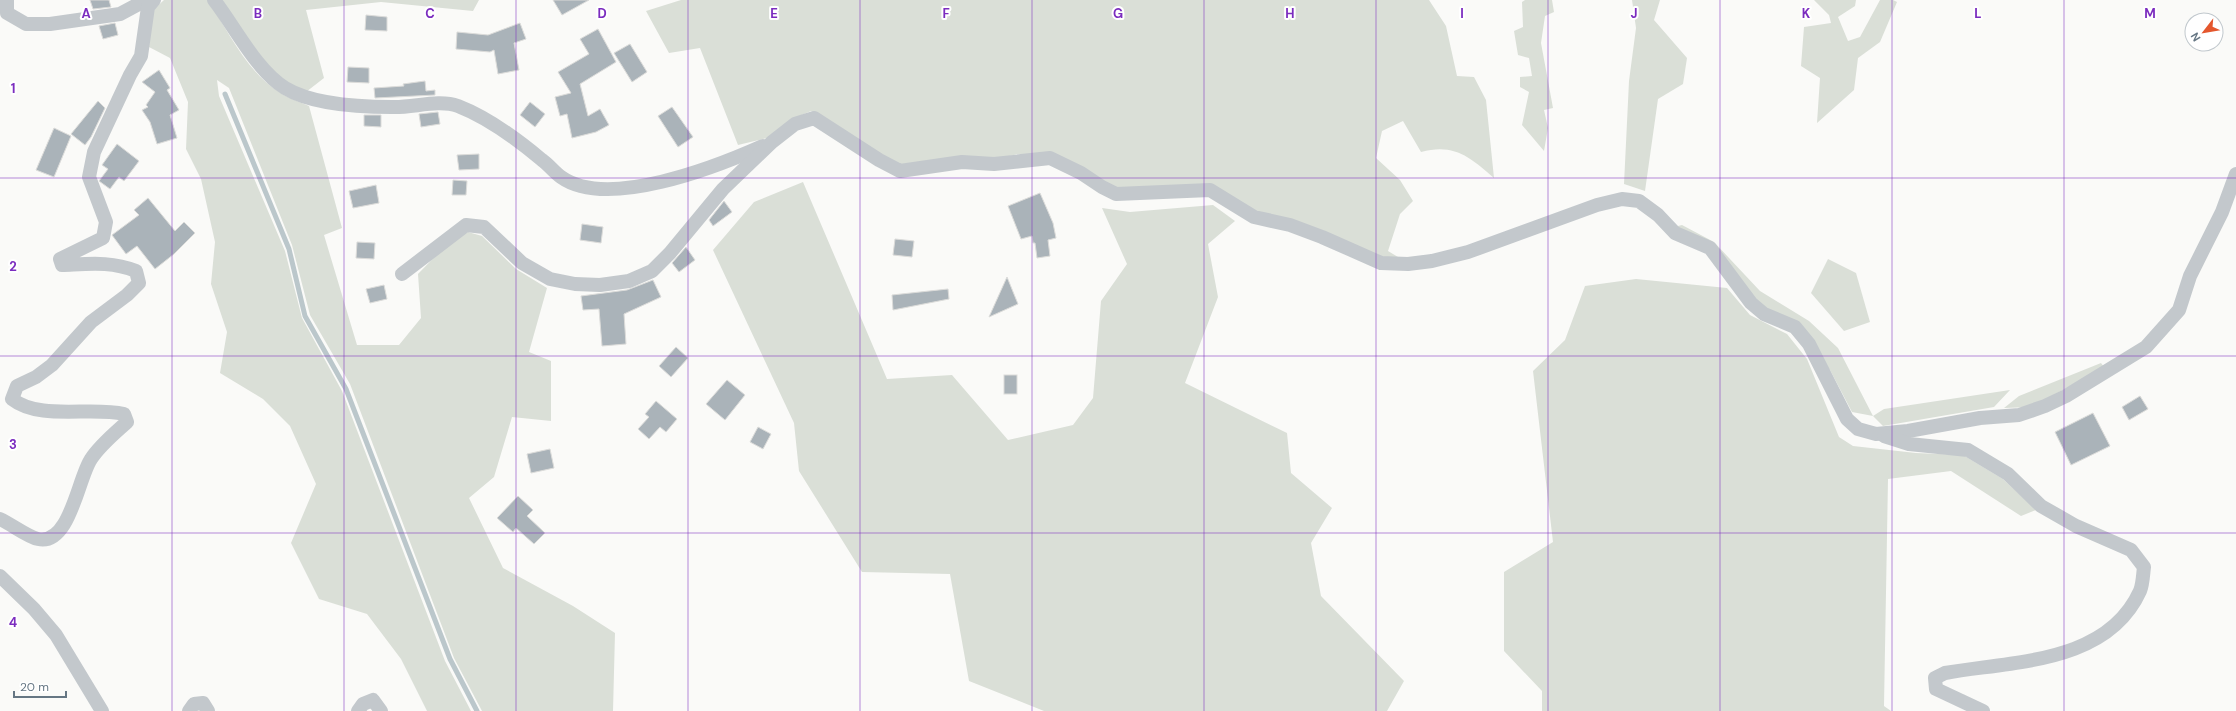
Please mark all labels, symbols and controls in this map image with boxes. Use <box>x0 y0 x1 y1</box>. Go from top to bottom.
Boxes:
text: A <box>81 5 91 22</box>
text: B <box>254 5 262 22</box>
text: C <box>425 5 435 22</box>
text: D <box>597 5 607 22</box>
text: E <box>770 5 778 22</box>
text: F <box>942 5 950 22</box>
text: G <box>1113 5 1123 22</box>
text: H <box>1285 5 1295 22</box>
text: I <box>1460 5 1464 22</box>
text: J <box>1630 5 1638 22</box>
text: K <box>1802 5 1811 22</box>
text: L <box>1974 5 1982 22</box>
text: M <box>2144 5 2156 22</box>
north arrow <box>2184 12 2224 52</box>
text: N <box>2187 30 2203 44</box>
text: 1 <box>11 80 15 97</box>
text: 2 <box>9 258 17 275</box>
text: 3 <box>9 436 17 453</box>
text: 4 <box>9 614 17 631</box>
scale bar <box>14 673 66 699</box>
text: 20 m <box>20 679 49 695</box>

